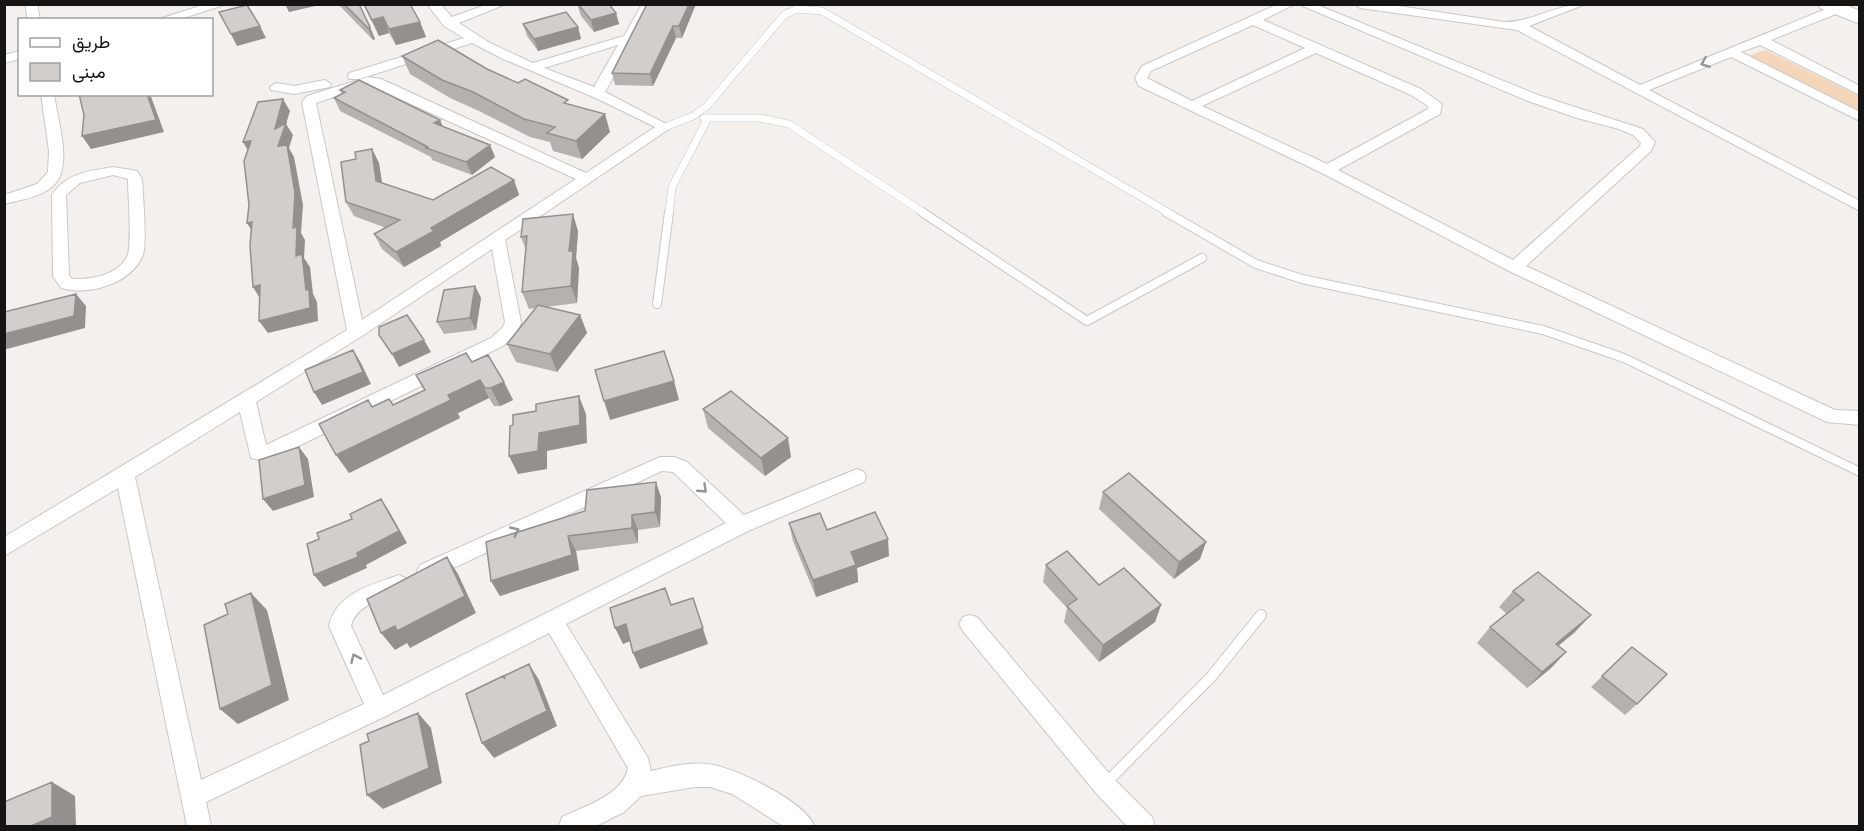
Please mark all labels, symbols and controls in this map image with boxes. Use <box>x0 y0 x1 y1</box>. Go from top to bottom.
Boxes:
legend <box>18 18 213 96</box>
text: طريق <box>72 31 110 53</box>
one-way arrow <box>1701 56 1712 68</box>
text: مبنى <box>72 61 106 83</box>
one-way arrow <box>696 481 707 492</box>
one-way arrow <box>509 526 520 538</box>
one-way arrow <box>350 653 362 664</box>

